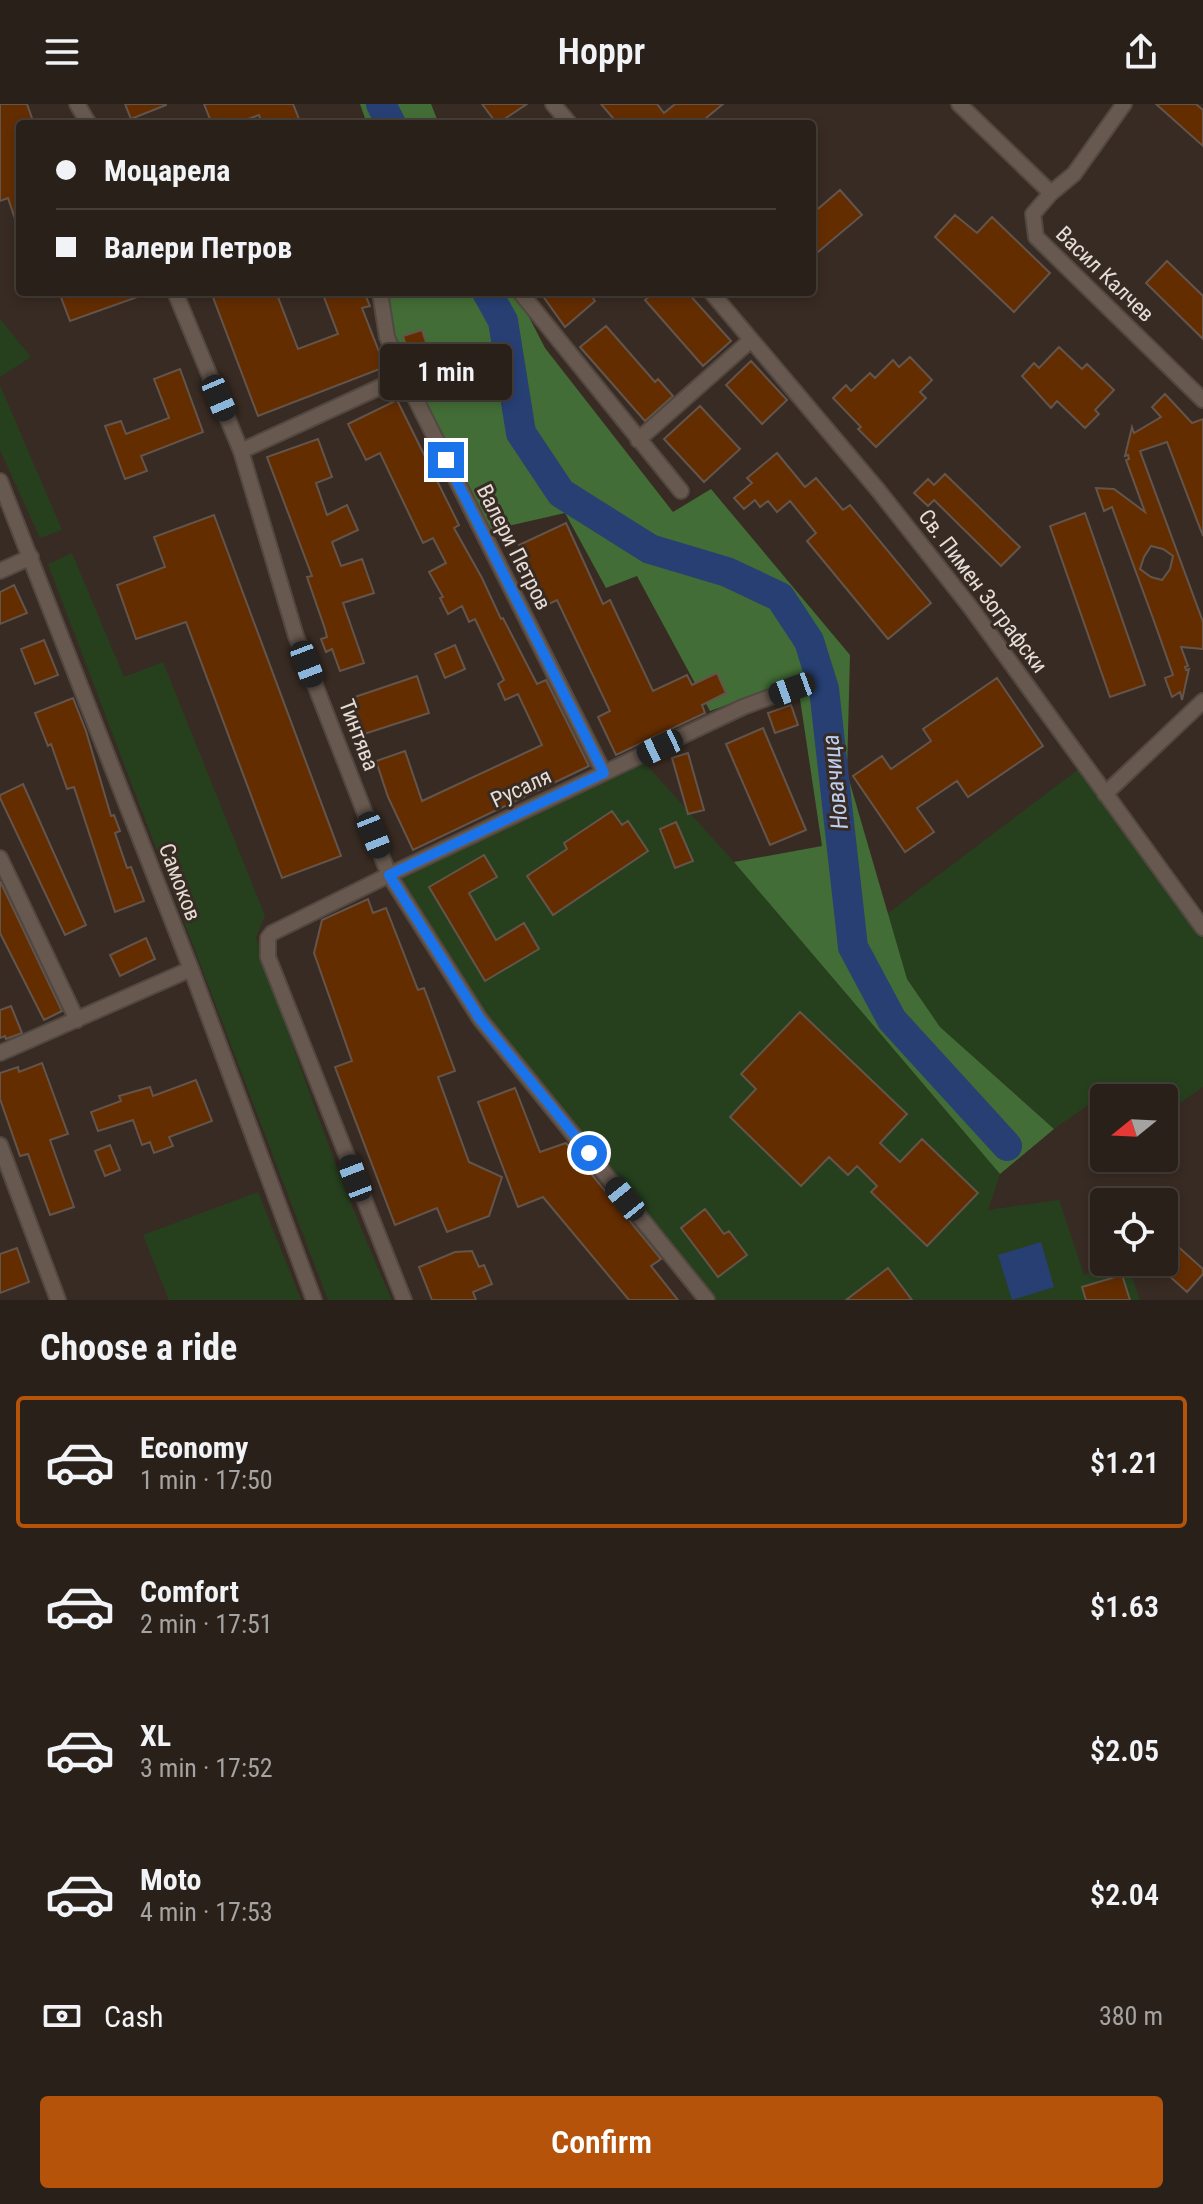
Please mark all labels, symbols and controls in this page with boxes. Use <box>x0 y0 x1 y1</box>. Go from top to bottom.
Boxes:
icon: menu <box>40 30 84 74</box>
icon: share <box>1119 30 1163 74</box>
text: Hoppr <box>558 31 645 73</box>
text: Моцарела <box>104 153 230 188</box>
street label: Васил Калчев <box>1051 221 1159 327</box>
text: Валери Петров <box>104 230 292 265</box>
callout: 1 min <box>380 344 512 400</box>
text: 1 min <box>417 357 475 387</box>
car <box>199 371 239 425</box>
route end <box>428 442 464 478</box>
street label: Валери Петров <box>472 480 556 614</box>
street label: Св. Пимен Зографски <box>913 504 1053 678</box>
car <box>287 637 327 691</box>
car <box>765 670 819 708</box>
street label: Тинтява <box>334 696 384 774</box>
car <box>633 726 687 768</box>
water label: Новачица <box>816 733 854 831</box>
street label: Русаля <box>487 763 555 813</box>
car <box>354 808 394 862</box>
street label: Самоков <box>154 840 206 924</box>
north arrow <box>1090 1084 1178 1172</box>
map controls <box>1090 1084 1178 1276</box>
route start <box>571 1135 607 1171</box>
car <box>335 1151 375 1205</box>
car <box>601 1173 649 1225</box>
button: locate <box>1090 1188 1178 1276</box>
text: Choose a ride <box>40 1327 237 1369</box>
icon: car <box>44 1426 116 1498</box>
text: Economy <box>140 1430 248 1465</box>
text: $1.21 <box>1090 1445 1159 1480</box>
text: 1 min · 17:50 <box>140 1465 273 1495</box>
icon: car <box>44 1570 116 1642</box>
text: Comfort <box>140 1574 239 1609</box>
text: $1.63 <box>1090 1589 1159 1624</box>
text: 2 min · 17:51 <box>140 1609 273 1639</box>
icon: car <box>44 1714 116 1786</box>
text: XL <box>140 1718 171 1753</box>
text: $2.05 <box>1090 1733 1159 1768</box>
text: 3 min · 17:52 <box>140 1753 273 1783</box>
icon: car <box>44 1858 116 1930</box>
text: Moto <box>140 1862 201 1897</box>
text: $2.04 <box>1090 1877 1159 1912</box>
text: 4 min · 17:53 <box>140 1897 273 1927</box>
icon: cash <box>40 1994 84 2038</box>
text: Cash <box>104 1999 164 2034</box>
text: 380 m <box>1099 2001 1163 2031</box>
button: Confirm <box>40 2096 1163 2188</box>

